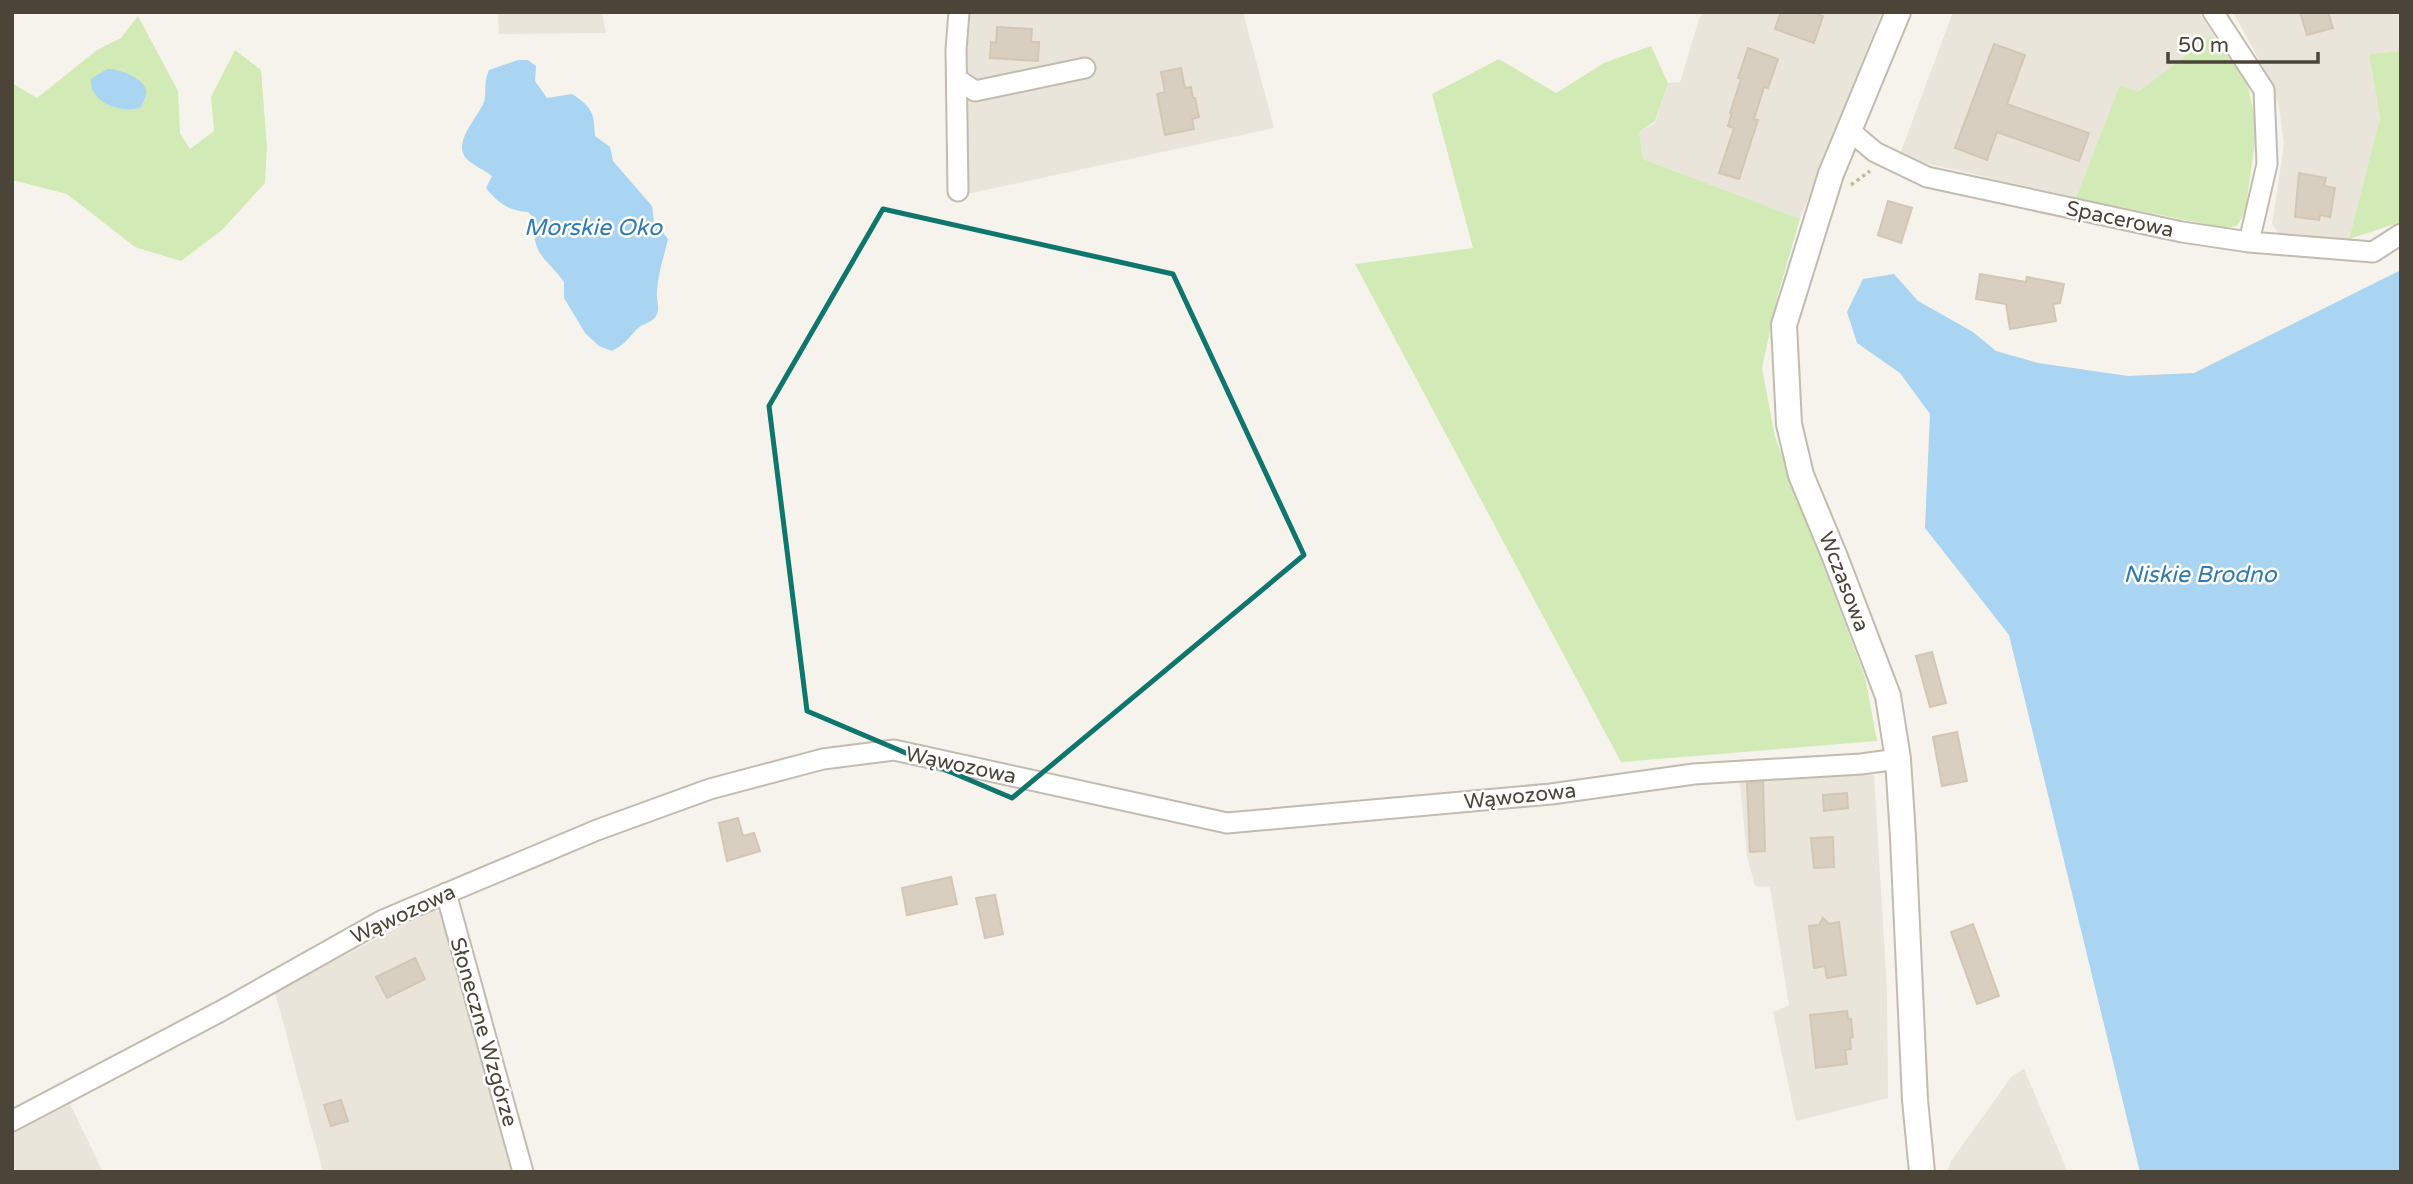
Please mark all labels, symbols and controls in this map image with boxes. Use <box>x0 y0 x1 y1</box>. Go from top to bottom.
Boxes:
scale bar <box>2168 21 2318 65</box>
text: 50 m <box>2178 33 2229 58</box>
street label: Spacerowa <box>2064 196 2176 243</box>
water label: Morskie Oko <box>524 214 663 242</box>
street label: Wczasowa <box>1813 528 1874 635</box>
water label: Niskie Brodno <box>2124 561 2278 589</box>
street label: Wąwozowa <box>903 742 1019 789</box>
street label: Wąwozowa <box>1463 778 1577 815</box>
street label: Wąwozowa <box>347 879 459 950</box>
street label: Słoneczne Wzgórze <box>445 935 523 1130</box>

